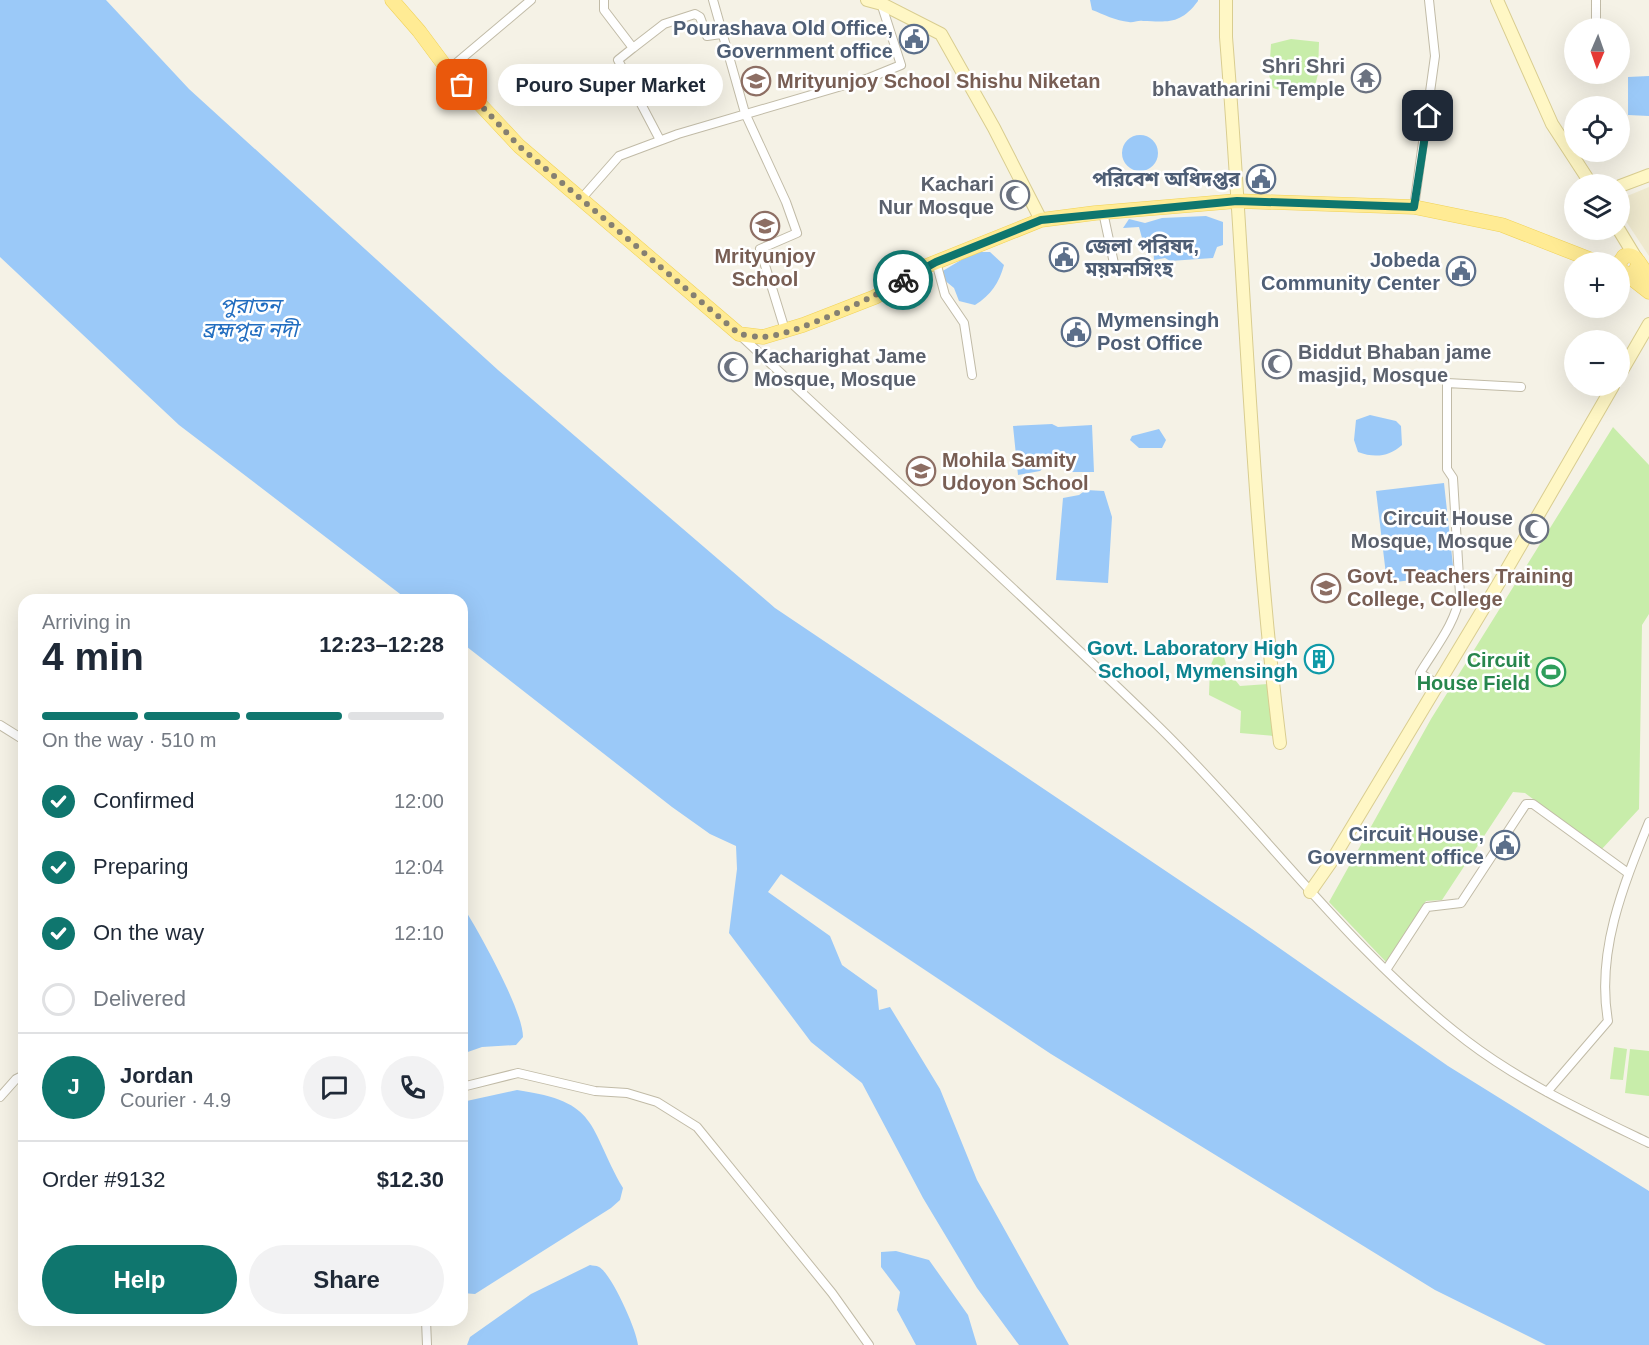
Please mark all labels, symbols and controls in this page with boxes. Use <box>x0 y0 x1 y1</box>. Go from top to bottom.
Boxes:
place label: Pourashava Old Office, Government office <box>673 17 893 62</box>
north arrow <box>1564 18 1630 84</box>
map controls <box>1564 18 1630 396</box>
public building icon: Pourashava Old Office, Government office <box>898 23 930 55</box>
place label: Shri Shri bhavatharini Temple <box>1152 55 1345 100</box>
pin <box>436 59 487 110</box>
temple icon: Shri Shri bhavatharini Temple <box>1350 62 1382 94</box>
callout: Pouro Super Market <box>498 64 723 106</box>
school or university icon: Mrityunjoy School Shishu Niketan <box>740 65 772 97</box>
icon: bag <box>445 68 478 101</box>
place label: Mrityunjoy School Shishu Niketan <box>777 70 1100 92</box>
text: Pouro Super Market <box>515 74 706 96</box>
pin <box>1402 90 1453 141</box>
button: locate <box>1564 96 1630 162</box>
icon: home <box>1411 99 1444 132</box>
public building icon: পরিবেশ অধিদপ্তর <box>1245 163 1277 195</box>
place label: পরিবেশ অধিদপ্তর <box>1092 167 1241 190</box>
place label: Kachari Nur Mosque <box>878 173 994 218</box>
button: layers <box>1564 174 1630 240</box>
mosque icon: Kachari Nur Mosque <box>999 179 1031 211</box>
school or university icon: Mrityunjoy School <box>749 210 781 242</box>
place label: জেলা পরিষদ, ময়মনসিংহ <box>1084 234 1199 280</box>
public building icon: জেলা পরিষদ, ময়মনসিংহ <box>1048 241 1080 273</box>
place label: Mrityunjoy School <box>714 245 816 290</box>
place label: Jobeda Community Center <box>1261 249 1441 294</box>
courier <box>873 250 933 310</box>
button: + <box>1564 252 1630 318</box>
public building icon: Jobeda Community Center <box>1445 255 1477 287</box>
icon: bike <box>887 264 920 297</box>
water label: পুরাতন ব্রহ্মপুত্র নদী <box>202 294 302 342</box>
place label: Mymensingh Post Office <box>1097 309 1219 354</box>
public building icon: Mymensingh Post Office <box>1060 316 1092 348</box>
button: − <box>1564 330 1630 396</box>
place label: Biddut Bhaban jame masjid, Mosque <box>1298 341 1491 386</box>
place label: Kacharighat Jame Mosque, Mosque <box>754 345 926 390</box>
mosque icon: Biddut Bhaban jame masjid, Mosque <box>1261 348 1293 380</box>
mosque icon: Kacharighat Jame Mosque, Mosque <box>717 351 749 383</box>
place label: Mohila Samity Udoyon School <box>942 449 1089 494</box>
school or university icon: Mohila Samity Udoyon School <box>905 455 937 487</box>
place label: Circuit House Mosque, Mosque <box>1351 507 1513 552</box>
mosque icon: Circuit House Mosque, Mosque <box>1518 513 1550 545</box>
place label: Govt. Teachers Training College, College <box>1347 565 1573 610</box>
school or university icon: Govt. Teachers Training College, College <box>1310 572 1342 604</box>
text: Arriving in <box>42 611 131 633</box>
text: 12:23–12:28 <box>319 632 444 657</box>
text: 4 min <box>42 635 144 678</box>
place label: Govt. Laboratory High School, Mymensingh <box>1087 637 1298 682</box>
building icon: Govt. Laboratory High School, Mymensingh <box>1303 643 1335 675</box>
place label: Circuit House Field <box>1417 649 1530 694</box>
sports icon: Circuit House Field <box>1535 656 1567 688</box>
text: On the way · 510 m <box>42 729 217 751</box>
icon: check <box>42 785 75 818</box>
text: Confirmed <box>93 788 194 813</box>
text: 12:00 <box>394 790 444 812</box>
place label: Circuit House, Government office <box>1307 823 1484 868</box>
public building icon: Circuit House, Government office <box>1489 829 1521 861</box>
icon: check <box>42 851 75 884</box>
text: Preparing <box>93 854 188 879</box>
text: 12:04 <box>394 856 444 878</box>
icon: check <box>42 917 75 950</box>
text: On the way <box>93 920 204 945</box>
text: 12:10 <box>394 922 444 944</box>
text: Delivered <box>93 986 186 1011</box>
button: chat <box>303 1056 366 1119</box>
button: phone <box>381 1056 444 1119</box>
text: Jordan <box>120 1063 193 1088</box>
text: J <box>67 1074 80 1099</box>
text: Courier · 4.9 <box>120 1089 231 1111</box>
text: Order #9132 <box>42 1167 166 1192</box>
text: $12.30 <box>377 1167 444 1192</box>
button: Help <box>42 1245 237 1314</box>
button: Share <box>249 1245 444 1314</box>

